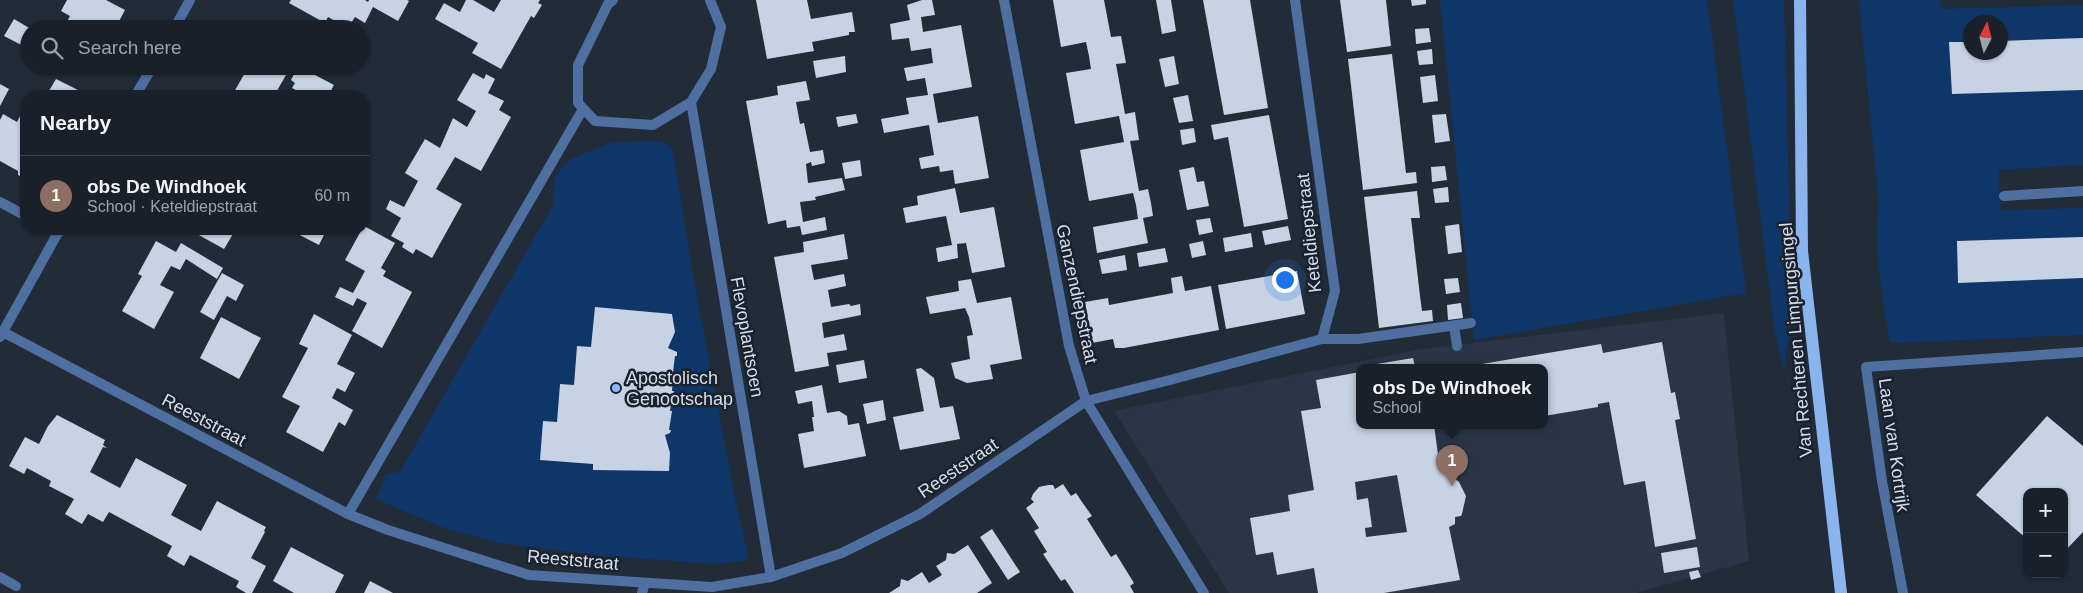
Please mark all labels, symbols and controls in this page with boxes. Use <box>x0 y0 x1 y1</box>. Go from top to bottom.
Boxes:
north arrow <box>1963 15 2008 60</box>
search box <box>20 20 370 75</box>
icon: search <box>38 34 66 62</box>
text: Search here <box>78 37 182 58</box>
text: Nearby <box>40 111 111 134</box>
street label: Keteldiepstraat <box>1293 172 1325 294</box>
text: obs De Windhoek <box>87 176 246 197</box>
text: 1 <box>52 187 60 204</box>
text: 60 m <box>314 187 350 204</box>
text: School · Keteldiepstraat <box>87 198 257 215</box>
street label: Ganzendiepstraat <box>1052 222 1102 366</box>
street label: Van Rechteren Limpurgsingel <box>1776 222 1816 458</box>
your location <box>1272 267 1298 293</box>
street label: Flevoplantsoen <box>727 275 767 399</box>
popup <box>1356 364 1548 429</box>
place label: Apostolisch Genootschap <box>626 368 733 409</box>
text: obs De Windhoek <box>1372 377 1532 398</box>
street label: Laan van Kortrijk <box>1875 377 1913 514</box>
marker: Apostolisch Genootschap <box>610 382 622 394</box>
street label: Reeststraat <box>159 390 249 450</box>
text: School <box>1372 399 1421 416</box>
street label: Reeststraat <box>914 434 1002 502</box>
pin: 1 <box>1436 445 1468 486</box>
map controls <box>2023 488 2068 578</box>
button: + <box>2023 488 2068 533</box>
button: − <box>2023 533 2068 578</box>
street label: Reeststraat <box>526 546 620 574</box>

